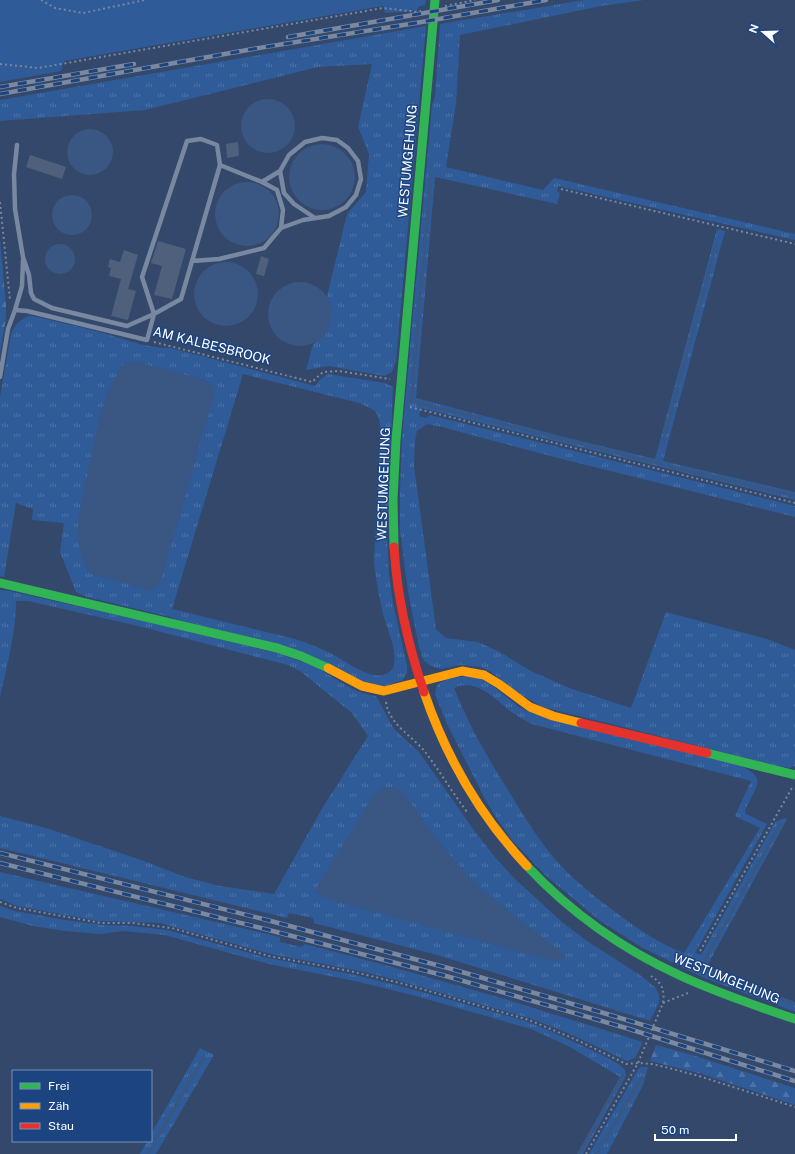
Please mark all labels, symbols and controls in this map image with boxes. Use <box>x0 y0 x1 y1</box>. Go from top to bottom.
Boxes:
north arrow <box>743 12 783 52</box>
text: N <box>746 22 761 35</box>
street label: WESTUMGEHUNG <box>395 104 420 218</box>
street label: AM KALBESBROOK <box>152 324 272 367</box>
street label: WESTUMGEHUNG <box>374 427 393 541</box>
street label: WESTUMGEHUNG <box>671 950 782 1007</box>
legend <box>12 1070 152 1142</box>
text: Frei <box>48 1079 70 1093</box>
text: Zäh <box>48 1099 69 1113</box>
scale bar <box>655 1116 736 1142</box>
text: Stau <box>48 1119 74 1133</box>
text: 50 m <box>661 1123 689 1137</box>

